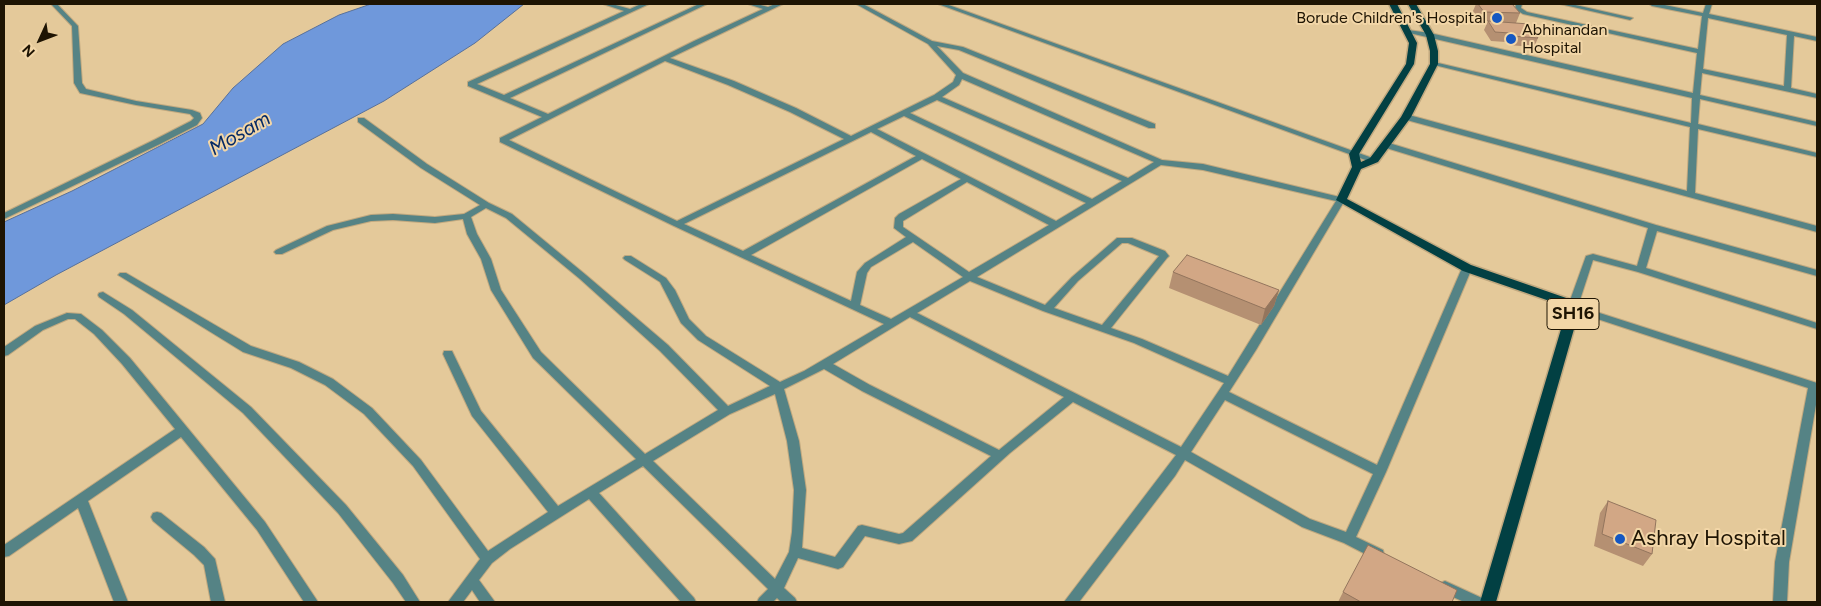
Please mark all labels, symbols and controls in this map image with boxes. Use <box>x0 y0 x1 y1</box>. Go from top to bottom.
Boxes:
place label: Borude Children's Hospital <box>1296 8 1486 28</box>
marker: Borude Children's Hospital <box>1490 11 1504 25</box>
north arrow <box>15 15 65 65</box>
place label: Abhinandan Hospital <box>1522 20 1607 58</box>
marker: Abhinandan Hospital <box>1504 32 1518 46</box>
text: N <box>19 41 39 60</box>
water label: Mosam <box>205 107 275 161</box>
road number: SH16 <box>1547 298 1599 329</box>
place label: Ashray Hospital <box>1631 526 1786 552</box>
marker: Ashray Hospital <box>1613 532 1627 546</box>

